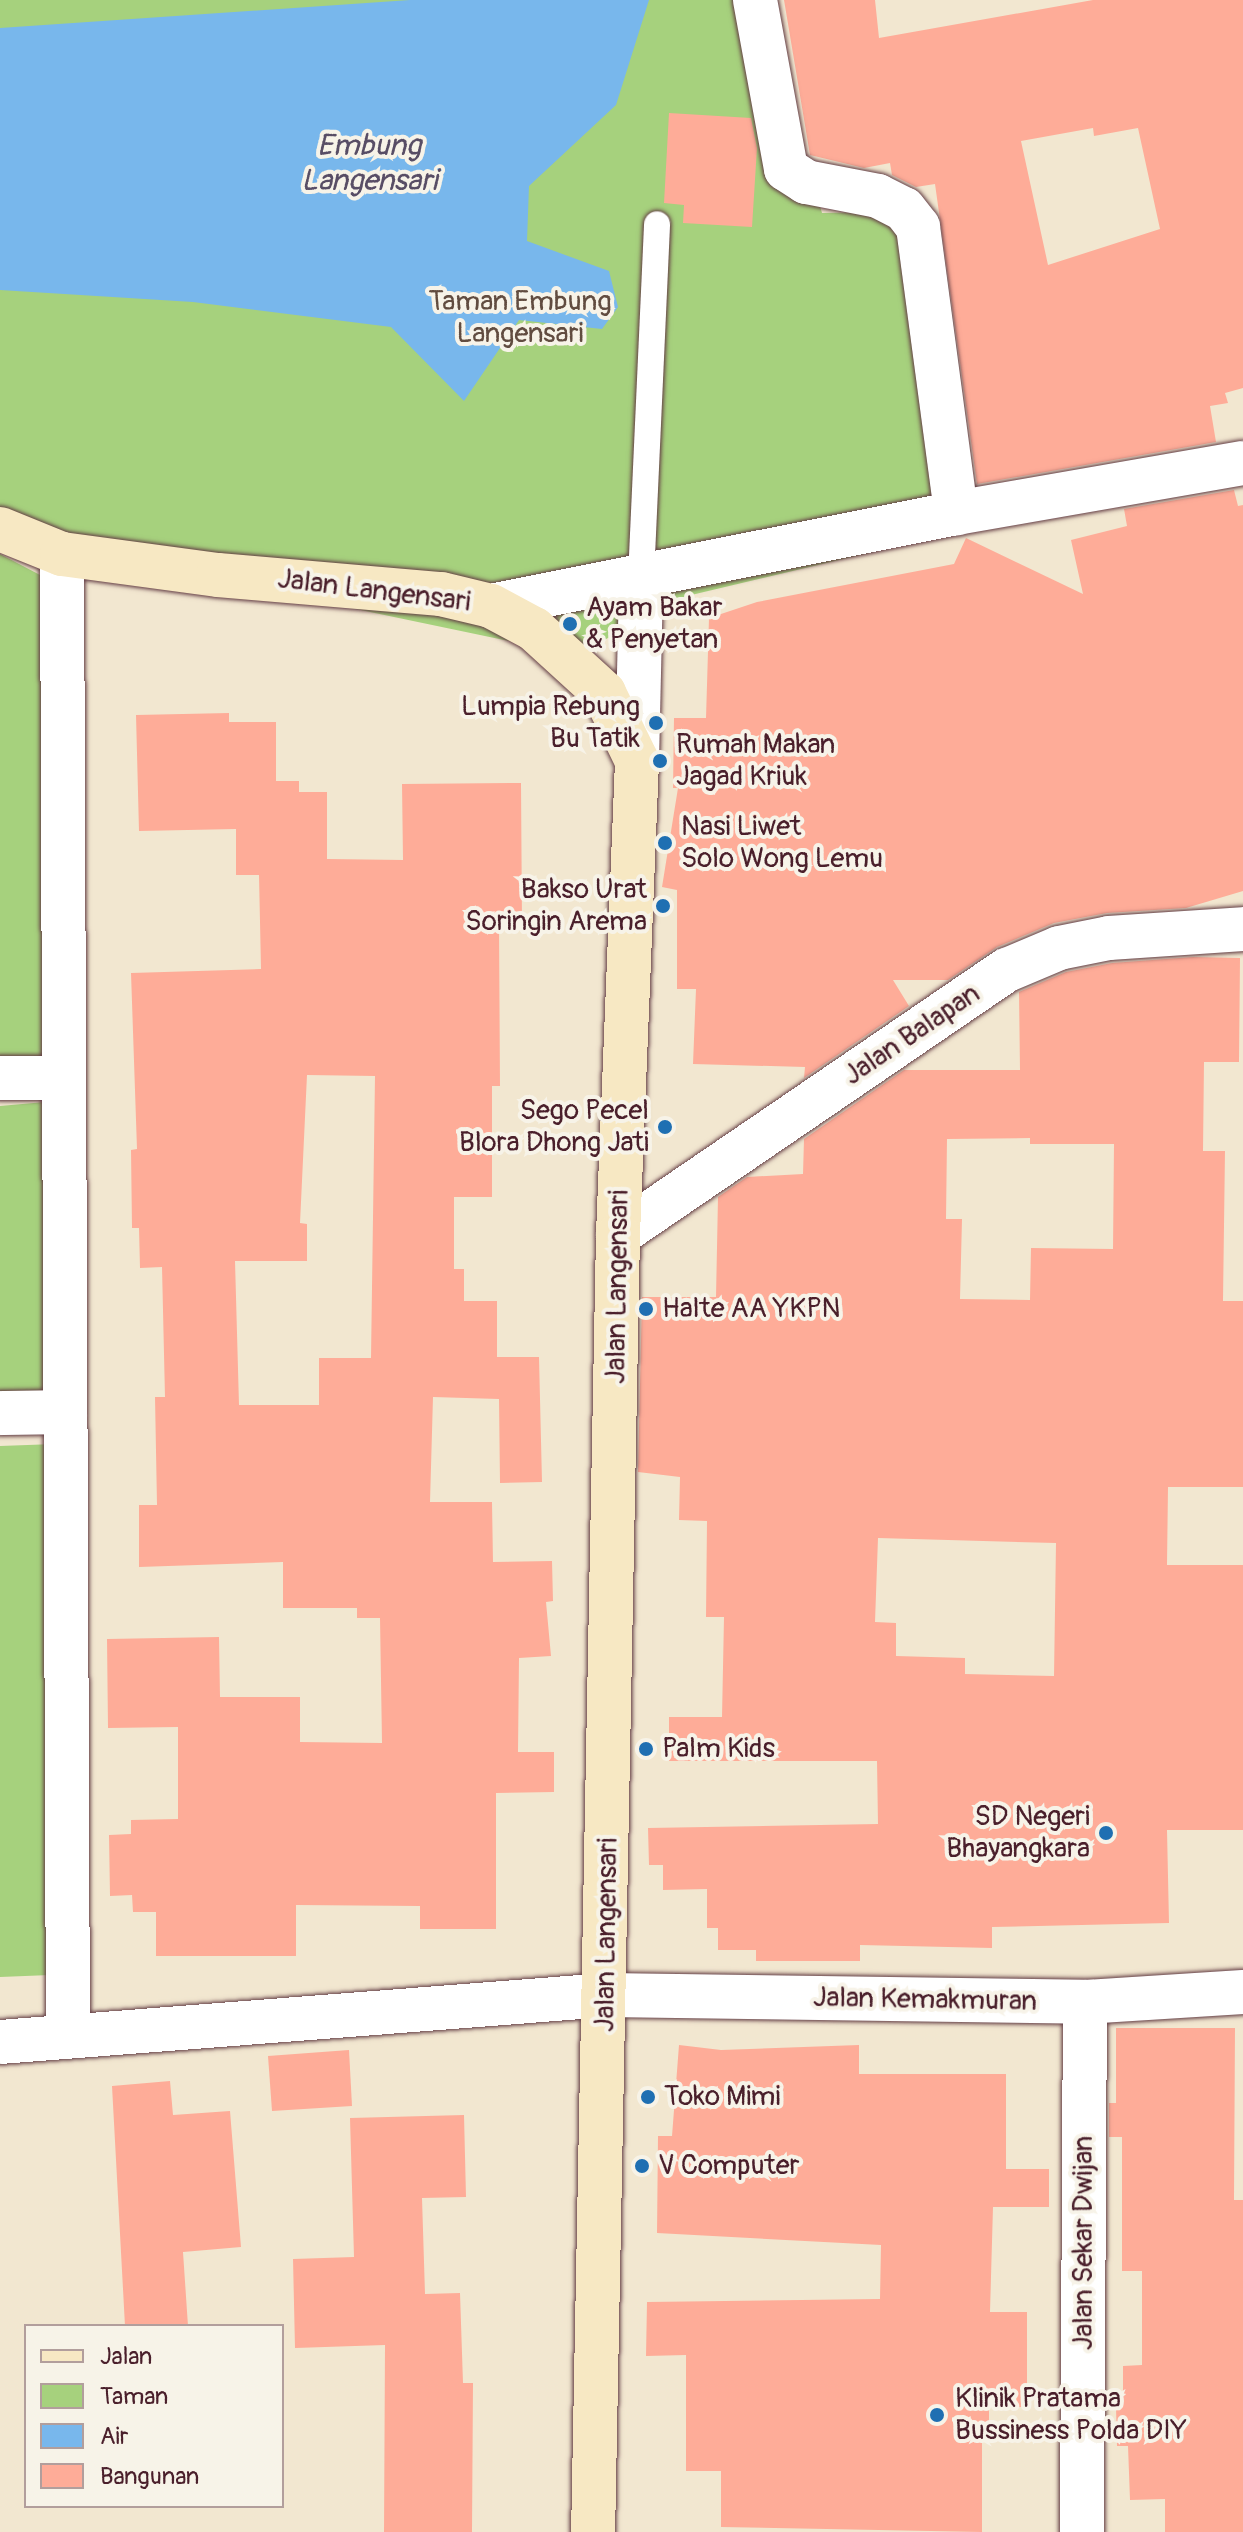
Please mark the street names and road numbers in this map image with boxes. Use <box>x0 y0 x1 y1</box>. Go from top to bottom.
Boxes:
street label: Jalan Langensari <box>276 562 472 620</box>
street label: Jalan Balapan <box>838 977 986 1093</box>
street label: Jalan Langensari <box>600 1190 636 1384</box>
street label: Jalan Langensari <box>589 1838 625 2032</box>
street label: Jalan Kemakmuran <box>813 1981 1037 2019</box>
street label: Jalan Sekar Dwijan <box>1067 2136 1101 2350</box>

